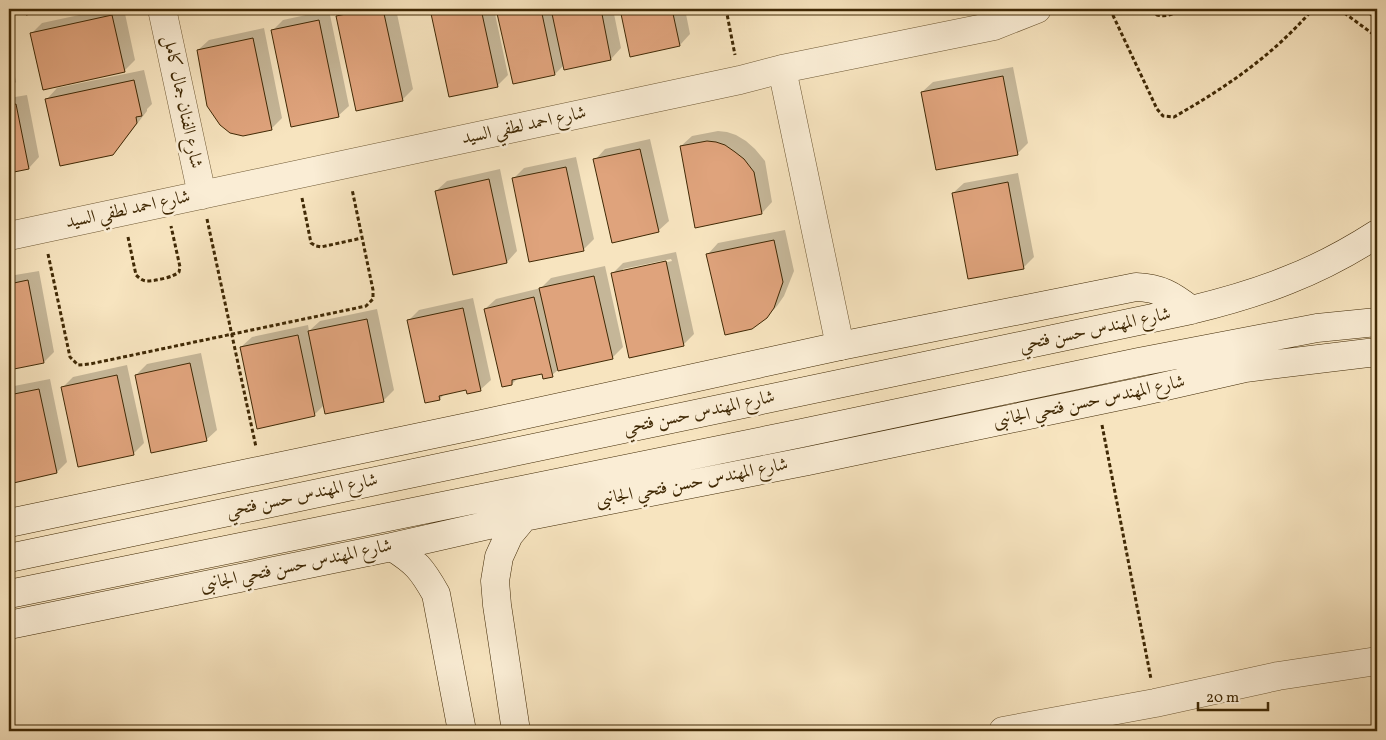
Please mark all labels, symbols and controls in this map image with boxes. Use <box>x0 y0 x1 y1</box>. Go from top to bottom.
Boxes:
street label: شارع الفنان جمال كامل <box>155 33 208 171</box>
street label: شارع احمد لطفي السيد <box>459 101 590 155</box>
street label: شارع احمد لطفي السيد <box>63 185 194 239</box>
street label: شارع المهندس حسن فتحي <box>1017 302 1174 361</box>
street label: شارع المهندس حسن فتحي الجانبى <box>991 369 1188 438</box>
street label: شارع المهندس حسن فتحي <box>621 385 778 444</box>
street label: شارع المهندس حسن فتحي الجانبى <box>594 452 791 517</box>
street label: شارع المهندس حسن فتحي <box>224 468 381 527</box>
street label: شارع المهندس حسن فتحي الجانبى <box>198 533 395 602</box>
scale bar <box>1198 680 1268 712</box>
text: 20 m <box>1206 688 1239 709</box>

